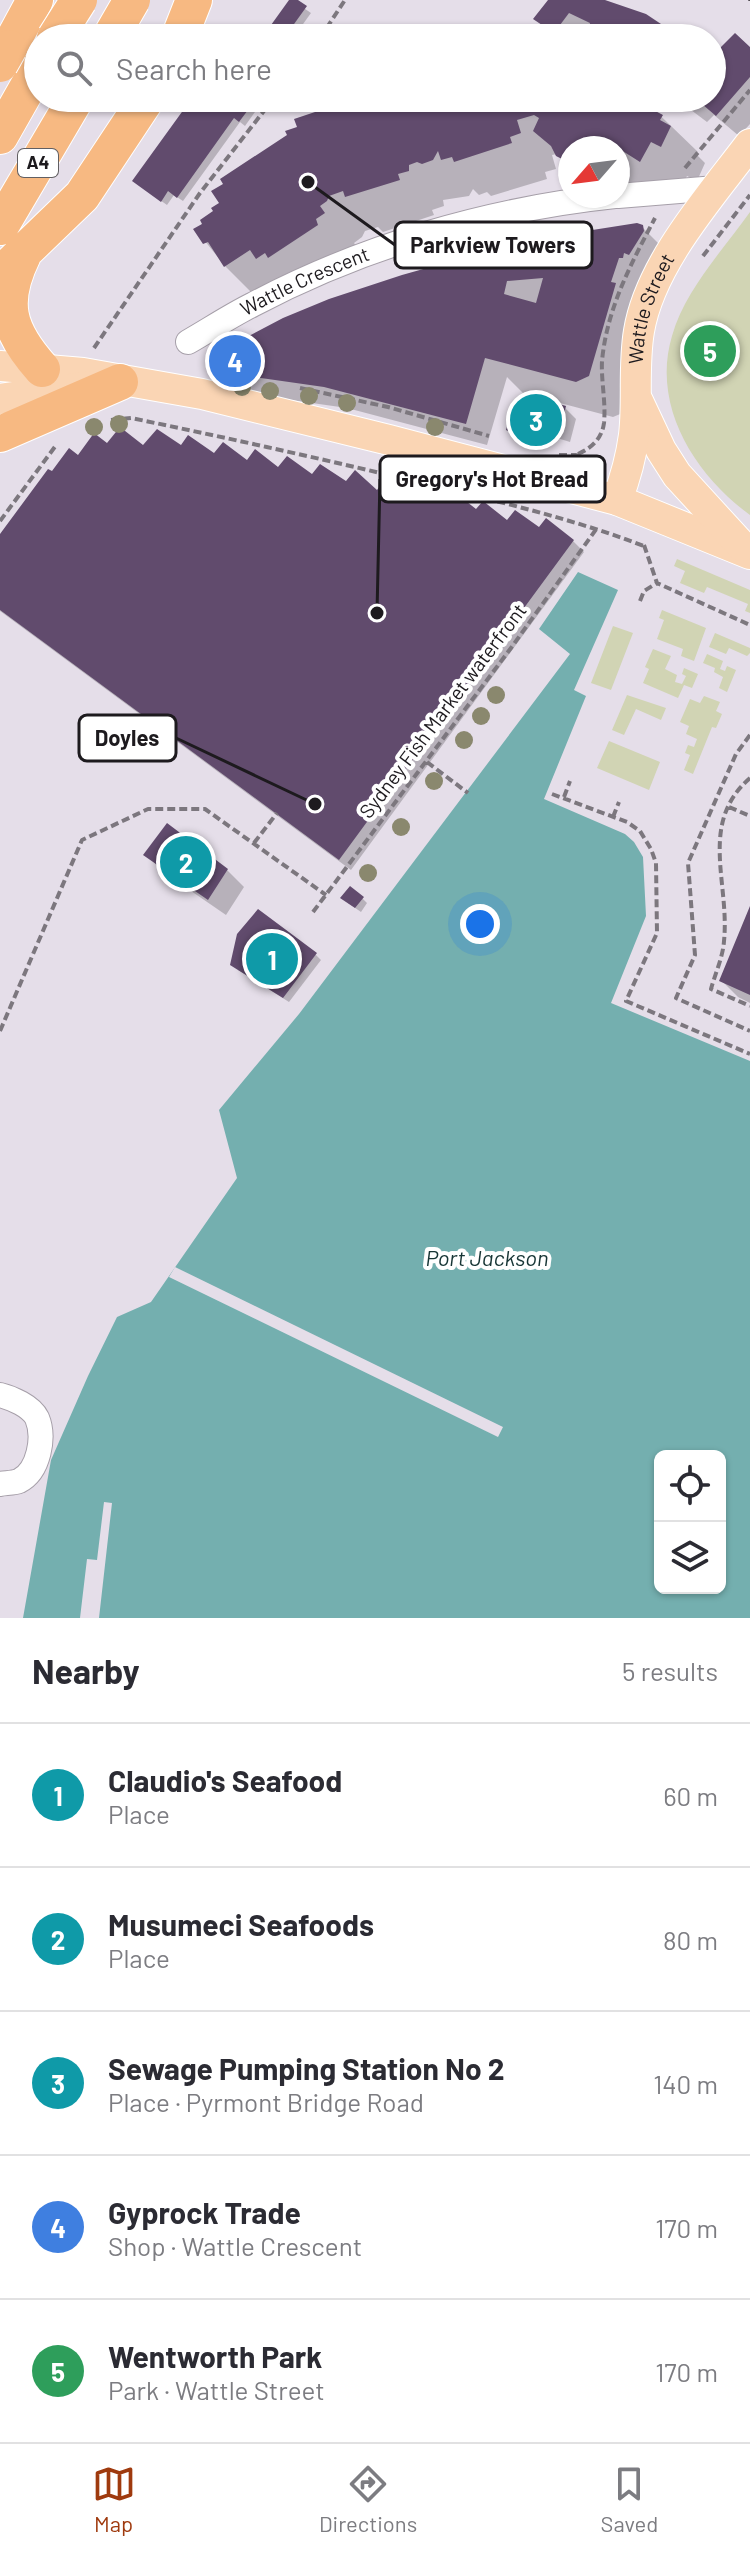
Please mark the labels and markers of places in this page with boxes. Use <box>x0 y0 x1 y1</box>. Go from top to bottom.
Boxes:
callout: Parkview Towers <box>395 222 592 268</box>
pin: 5 <box>684 321 736 381</box>
pin: 4 <box>209 331 261 391</box>
pin: 3 <box>510 390 562 450</box>
callout: Gregory's Hot Bread <box>380 456 605 502</box>
callout: Doyles <box>79 715 176 761</box>
pin: 2 <box>160 832 212 892</box>
pin: 1 <box>246 929 298 989</box>

